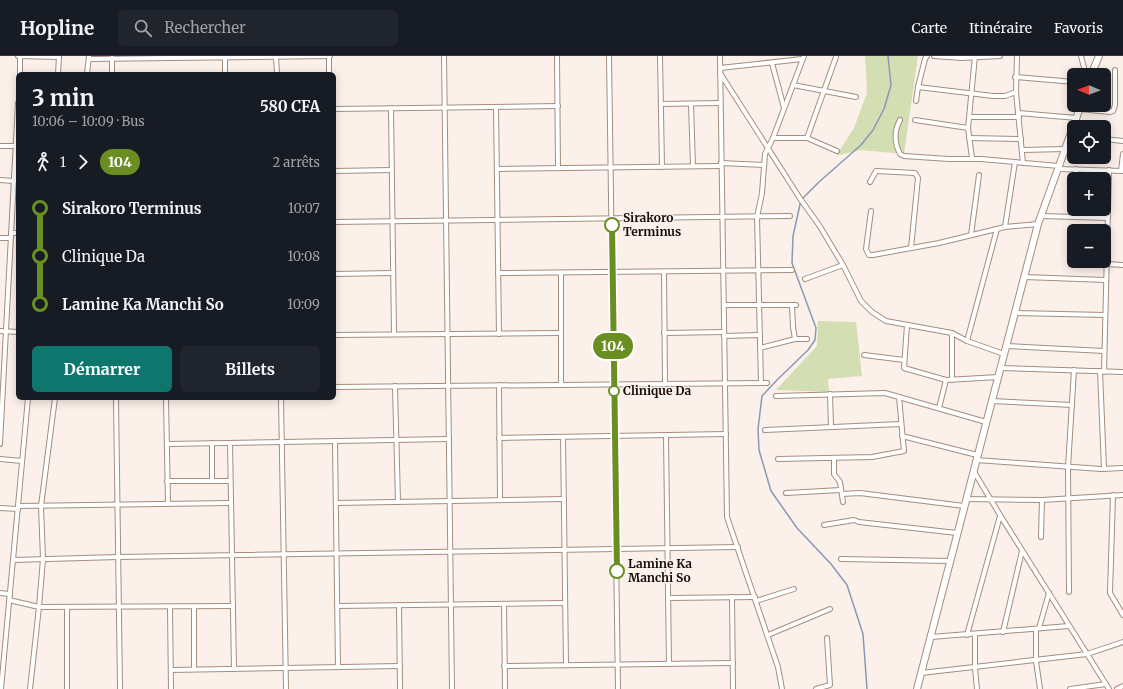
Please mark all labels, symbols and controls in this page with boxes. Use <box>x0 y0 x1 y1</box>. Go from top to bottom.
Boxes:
search box <box>118 10 398 46</box>
text: Hopline <box>20 16 94 40</box>
icon: search <box>132 17 154 39</box>
text: Rechercher <box>164 18 246 37</box>
text: Carte <box>912 19 947 37</box>
text: Itinéraire <box>969 19 1032 37</box>
text: Favoris <box>1054 19 1103 37</box>
north arrow <box>1067 68 1111 112</box>
map controls <box>1067 68 1111 268</box>
text: 3 min <box>32 84 94 112</box>
text: 580 CFA <box>260 97 320 116</box>
text: 10:06 – 10:09 · Bus <box>32 113 145 130</box>
button: locate <box>1067 120 1111 164</box>
icon: walk <box>32 151 54 173</box>
icon: forward <box>72 151 94 173</box>
text: 104 <box>108 153 132 171</box>
text: 1 <box>60 154 66 171</box>
text: 2 arrêts <box>272 154 320 171</box>
button: + <box>1067 172 1111 216</box>
text: Sirakoro Terminus <box>62 199 201 218</box>
text: 10:07 <box>288 200 320 217</box>
place label: Sirakoro Terminus <box>623 210 681 239</box>
marker: Sirakoro Terminus <box>604 217 620 233</box>
button: − <box>1067 224 1111 268</box>
text: Clinique Da <box>62 247 145 266</box>
text: 10:08 <box>287 248 320 265</box>
text: Lamine Ka Manchi So <box>62 295 224 314</box>
text: 10:09 <box>287 296 320 313</box>
line badge: 104 <box>590 333 636 359</box>
text: 104 <box>601 337 625 355</box>
button: Démarrer <box>32 346 172 392</box>
button: Billets <box>180 346 320 392</box>
place label: Clinique Da <box>623 383 691 398</box>
marker: Clinique Da <box>608 385 620 397</box>
place label: Lamine Ka Manchi So <box>628 556 692 585</box>
marker: Lamine Ka Manchi So <box>609 563 625 579</box>

